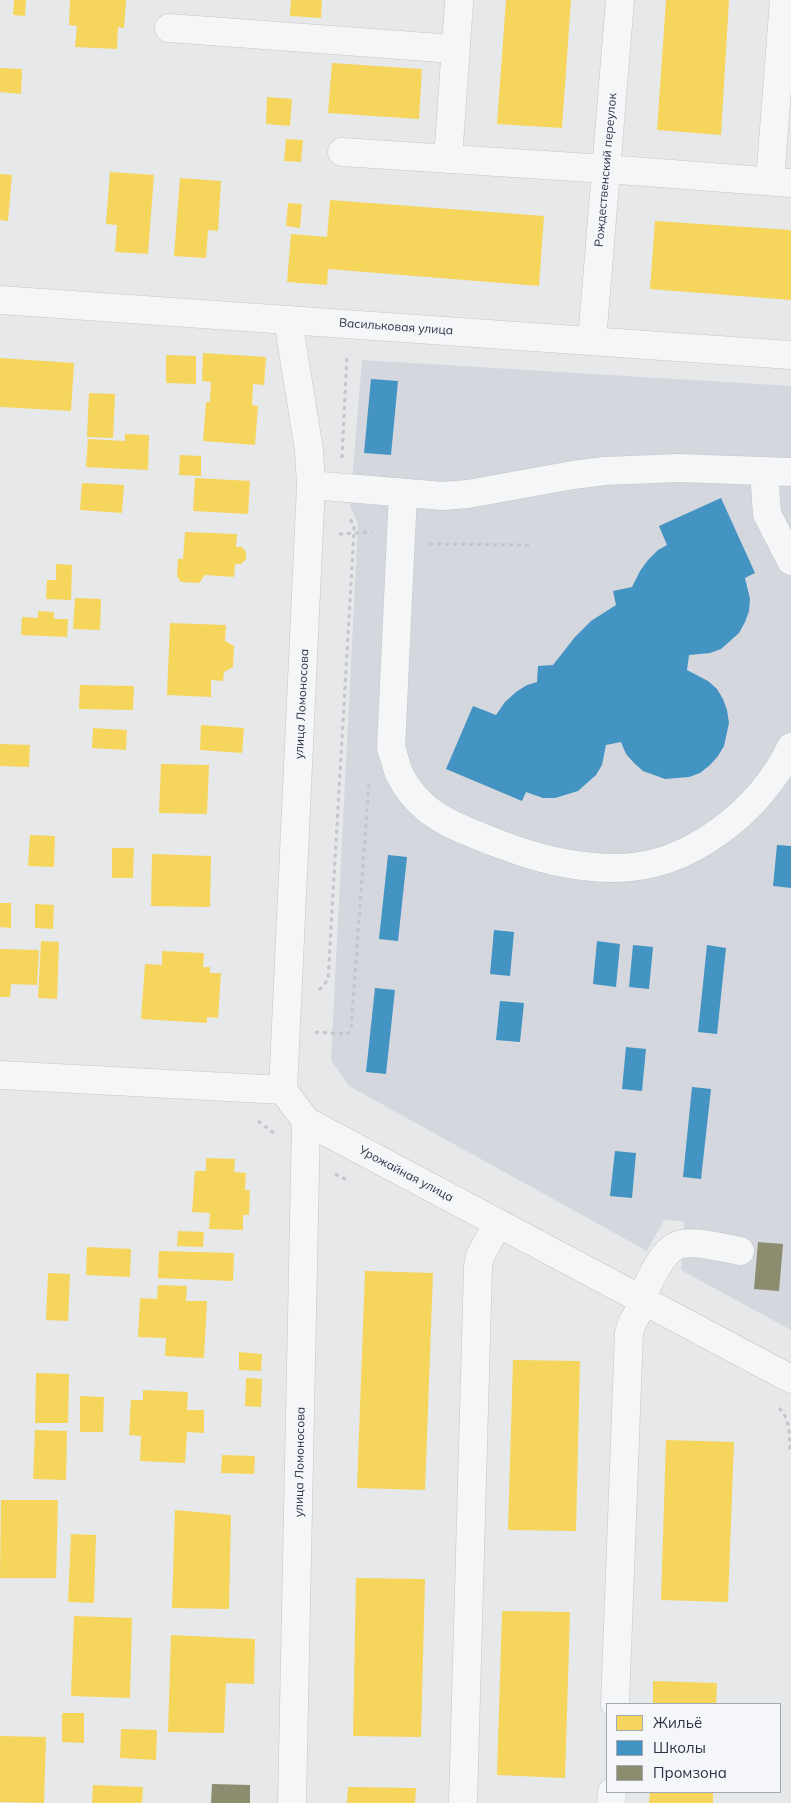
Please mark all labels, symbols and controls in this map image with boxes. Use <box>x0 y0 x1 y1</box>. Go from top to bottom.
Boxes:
street label: Рождественский переулок <box>592 92 620 248</box>
street label: Васильковая улица <box>338 316 454 338</box>
street label: улица Ломоносова <box>292 648 312 760</box>
street label: Урожайная улица <box>356 1143 456 1205</box>
street label: улица Ломоносова <box>292 1407 308 1517</box>
legend <box>606 1703 781 1793</box>
text: Жильё <box>653 1713 702 1732</box>
text: Школы <box>653 1738 706 1757</box>
text: Промзона <box>653 1763 727 1782</box>

